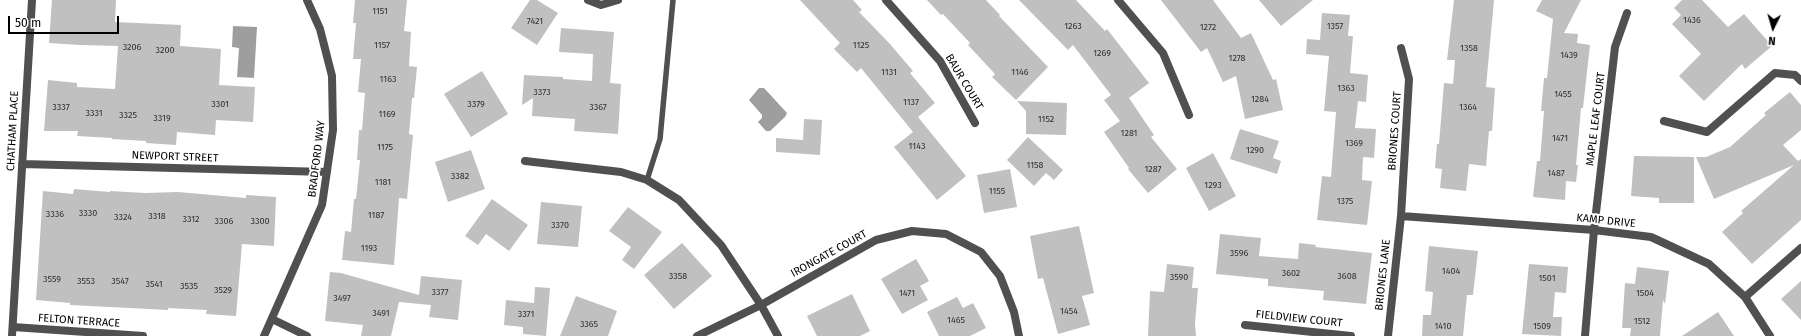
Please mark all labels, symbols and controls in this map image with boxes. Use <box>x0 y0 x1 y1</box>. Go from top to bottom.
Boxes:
house number: 1151 <box>372 6 388 16</box>
scale bar <box>10 8 121 34</box>
north arrow <box>1753 8 1793 48</box>
house number: 1436 <box>1683 15 1701 25</box>
text: 50 m <box>15 16 41 30</box>
house number: 7421 <box>527 16 543 26</box>
house number: 1263 <box>1064 21 1082 31</box>
house number: 1357 <box>1327 21 1343 31</box>
house number: 1272 <box>1200 22 1216 32</box>
text: N <box>1768 34 1776 47</box>
house number: 1157 <box>374 40 390 50</box>
house number: 1125 <box>853 40 869 50</box>
house number: 3206 <box>123 42 141 52</box>
house number: 1358 <box>1460 43 1478 53</box>
house number: 3200 <box>156 45 174 55</box>
house number: 1269 <box>1093 48 1111 58</box>
house number: 1439 <box>1560 50 1578 60</box>
street label: BAUR COURT <box>942 52 986 112</box>
house number: 1278 <box>1228 53 1246 63</box>
house number: 1131 <box>881 67 897 77</box>
house number: 1146 <box>1011 67 1029 77</box>
street label: MAPLE LEAF COURT <box>1584 71 1608 167</box>
house number: 1163 <box>380 74 396 84</box>
house number: 1363 <box>1337 83 1355 93</box>
house number: 3373 <box>533 87 551 97</box>
house number: 1455 <box>1554 89 1572 99</box>
street label: CHATHAM PLACE <box>4 90 22 172</box>
street label: BRIONES COURT <box>1386 91 1404 171</box>
house number: 1284 <box>1251 94 1269 104</box>
house number: 1137 <box>903 97 919 107</box>
house number: 3301 <box>211 99 229 109</box>
house number: 3379 <box>467 99 485 109</box>
house number: 3337 <box>52 102 70 112</box>
house number: 3367 <box>589 102 607 112</box>
house number: 1364 <box>1459 102 1477 112</box>
house number: 3331 <box>85 108 103 118</box>
house number: 1169 <box>378 109 396 119</box>
house number: 3325 <box>119 110 137 120</box>
house number: 3319 <box>153 113 171 123</box>
house number: 1152 <box>1038 114 1054 124</box>
street label: BRADFORD WAY <box>306 120 328 198</box>
house number: 1281 <box>1121 128 1137 138</box>
house number: 1471 <box>1552 133 1568 143</box>
house number: 1369 <box>1345 138 1363 148</box>
house number: 1143 <box>909 141 925 151</box>
house number: 1175 <box>377 142 393 152</box>
house number: 1290 <box>1246 145 1264 155</box>
street label: NEWPORT STREET <box>131 149 219 165</box>
house number: 1158 <box>1026 160 1044 170</box>
house number: 1287 <box>1144 164 1162 174</box>
house number: 1487 <box>1547 168 1565 178</box>
house number: 3382 <box>451 171 469 181</box>
house number: 1181 <box>375 177 391 187</box>
house number: 1293 <box>1204 180 1222 190</box>
house number: 1155 <box>989 186 1005 196</box>
house number: 1375 <box>1337 196 1353 206</box>
house number: 3330 <box>79 208 97 218</box>
house number: 3336 <box>46 209 64 219</box>
house number: 1187 <box>368 210 384 220</box>
house number: 3318 <box>148 211 166 221</box>
street label: KAMP DRIVE <box>1576 211 1636 231</box>
house number: 3324 <box>114 212 132 222</box>
house number: 3312 <box>182 214 200 224</box>
house number: 3306 <box>215 216 233 226</box>
house number: 3300 <box>250 216 270 226</box>
house number: 3370 <box>551 220 569 230</box>
street label: IRONGATE COURT <box>789 228 869 280</box>
street label: BRIONES LANE <box>1373 239 1393 311</box>
house number: 1193 <box>361 243 377 253</box>
house number: 3596 <box>1230 248 1248 258</box>
house number: 1404 <box>1442 266 1460 276</box>
house number: 3602 <box>1282 268 1300 278</box>
house number: 3358 <box>669 271 687 281</box>
house number: 3608 <box>1337 271 1357 281</box>
house number: 3590 <box>1170 272 1188 282</box>
house number: 1501 <box>1538 273 1556 283</box>
house number: 3559 <box>43 274 61 284</box>
house number: 3553 <box>77 276 95 286</box>
house number: 3547 <box>111 276 129 286</box>
house number: 3541 <box>145 279 163 289</box>
house number: 3535 <box>180 281 198 291</box>
house number: 3529 <box>214 285 232 295</box>
house number: 3377 <box>432 287 448 297</box>
house number: 1471 <box>899 288 915 298</box>
house number: 1504 <box>1636 288 1654 298</box>
house number: 3497 <box>333 293 351 303</box>
house number: 1454 <box>1060 306 1078 316</box>
house number: 3491 <box>372 308 390 318</box>
street label: FIELDVIEW COURT <box>1255 308 1343 330</box>
house number: 3371 <box>518 309 534 319</box>
street label: FELTON TERRACE <box>37 312 121 330</box>
house number: 1465 <box>947 315 965 325</box>
house number: 1512 <box>1634 316 1650 326</box>
house number: 3365 <box>580 319 598 329</box>
house number: 1410 <box>1434 321 1452 331</box>
house number: 1509 <box>1533 321 1551 331</box>

